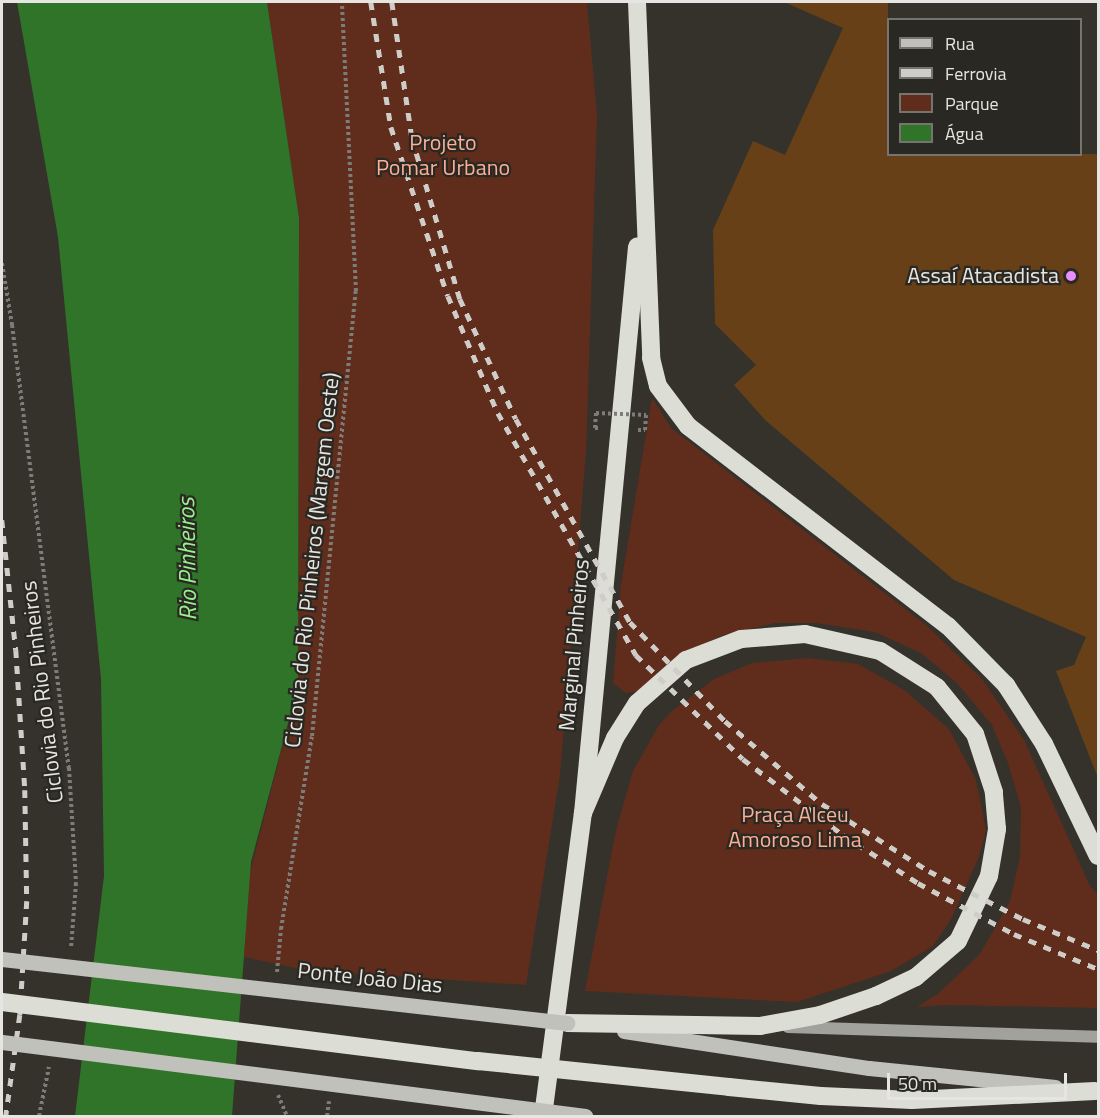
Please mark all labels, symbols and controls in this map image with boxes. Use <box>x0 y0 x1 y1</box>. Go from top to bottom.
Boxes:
legend <box>887 18 1082 156</box>
text: Rua <box>945 30 975 57</box>
text: Ferrovia <box>945 60 1006 87</box>
text: Parque <box>945 90 999 117</box>
text: Água <box>945 120 983 147</box>
park label: Projeto Pomar Urbano <box>376 129 510 180</box>
place label: Assaí Atacadista <box>907 263 1059 289</box>
marker: Assaí Atacadista <box>1064 269 1078 283</box>
street label: Ciclovia do Rio Pinheiros (Margem Oeste) <box>279 371 345 749</box>
water label: Rio Pinheiros <box>172 497 202 621</box>
street label: Marginal Pinheiros <box>553 558 595 732</box>
street label: Ciclovia do Rio Pinheiros <box>15 579 69 805</box>
park label: Praça Alceu Amoroso Lima <box>728 801 862 852</box>
street label: Ponte João Dias <box>296 957 444 999</box>
scale bar <box>890 1061 1070 1099</box>
text: 50 m <box>898 1070 937 1097</box>

